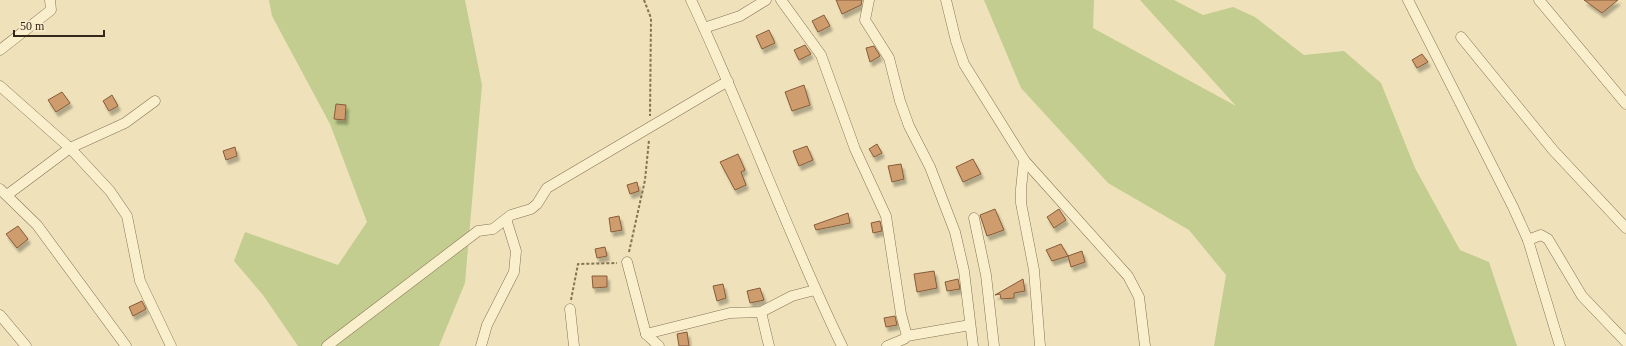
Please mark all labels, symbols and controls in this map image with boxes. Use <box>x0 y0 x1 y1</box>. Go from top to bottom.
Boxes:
scale bar <box>14 12 104 38</box>
text: 50 m <box>20 19 45 33</box>

